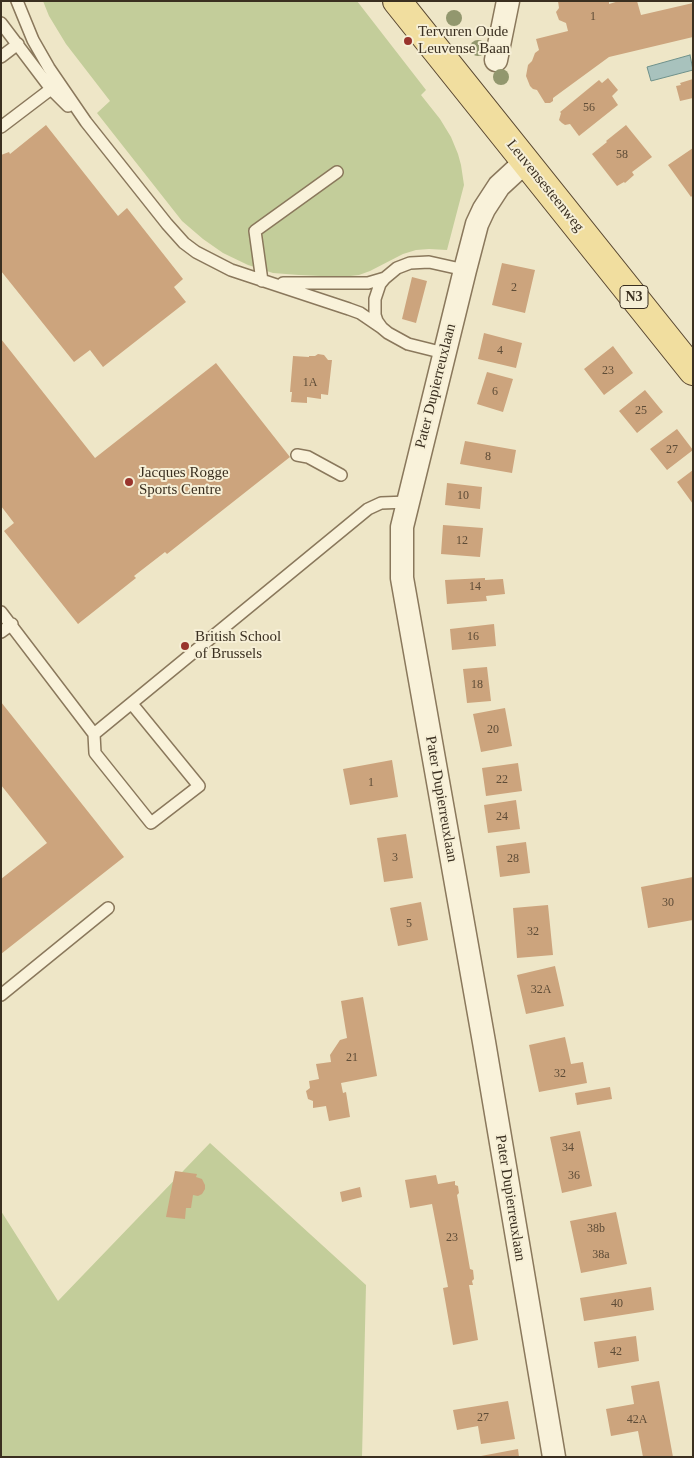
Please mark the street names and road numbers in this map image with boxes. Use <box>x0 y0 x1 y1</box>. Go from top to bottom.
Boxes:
street label: Leuvensesteenweg <box>502 136 588 236</box>
road number: N3 <box>620 286 648 308</box>
street label: Pater Dupierreuxlaan <box>412 322 460 450</box>
street label: Pater Dupierreuxlaan <box>421 734 461 864</box>
street label: Pater Dupierreuxlaan <box>491 1133 529 1263</box>

